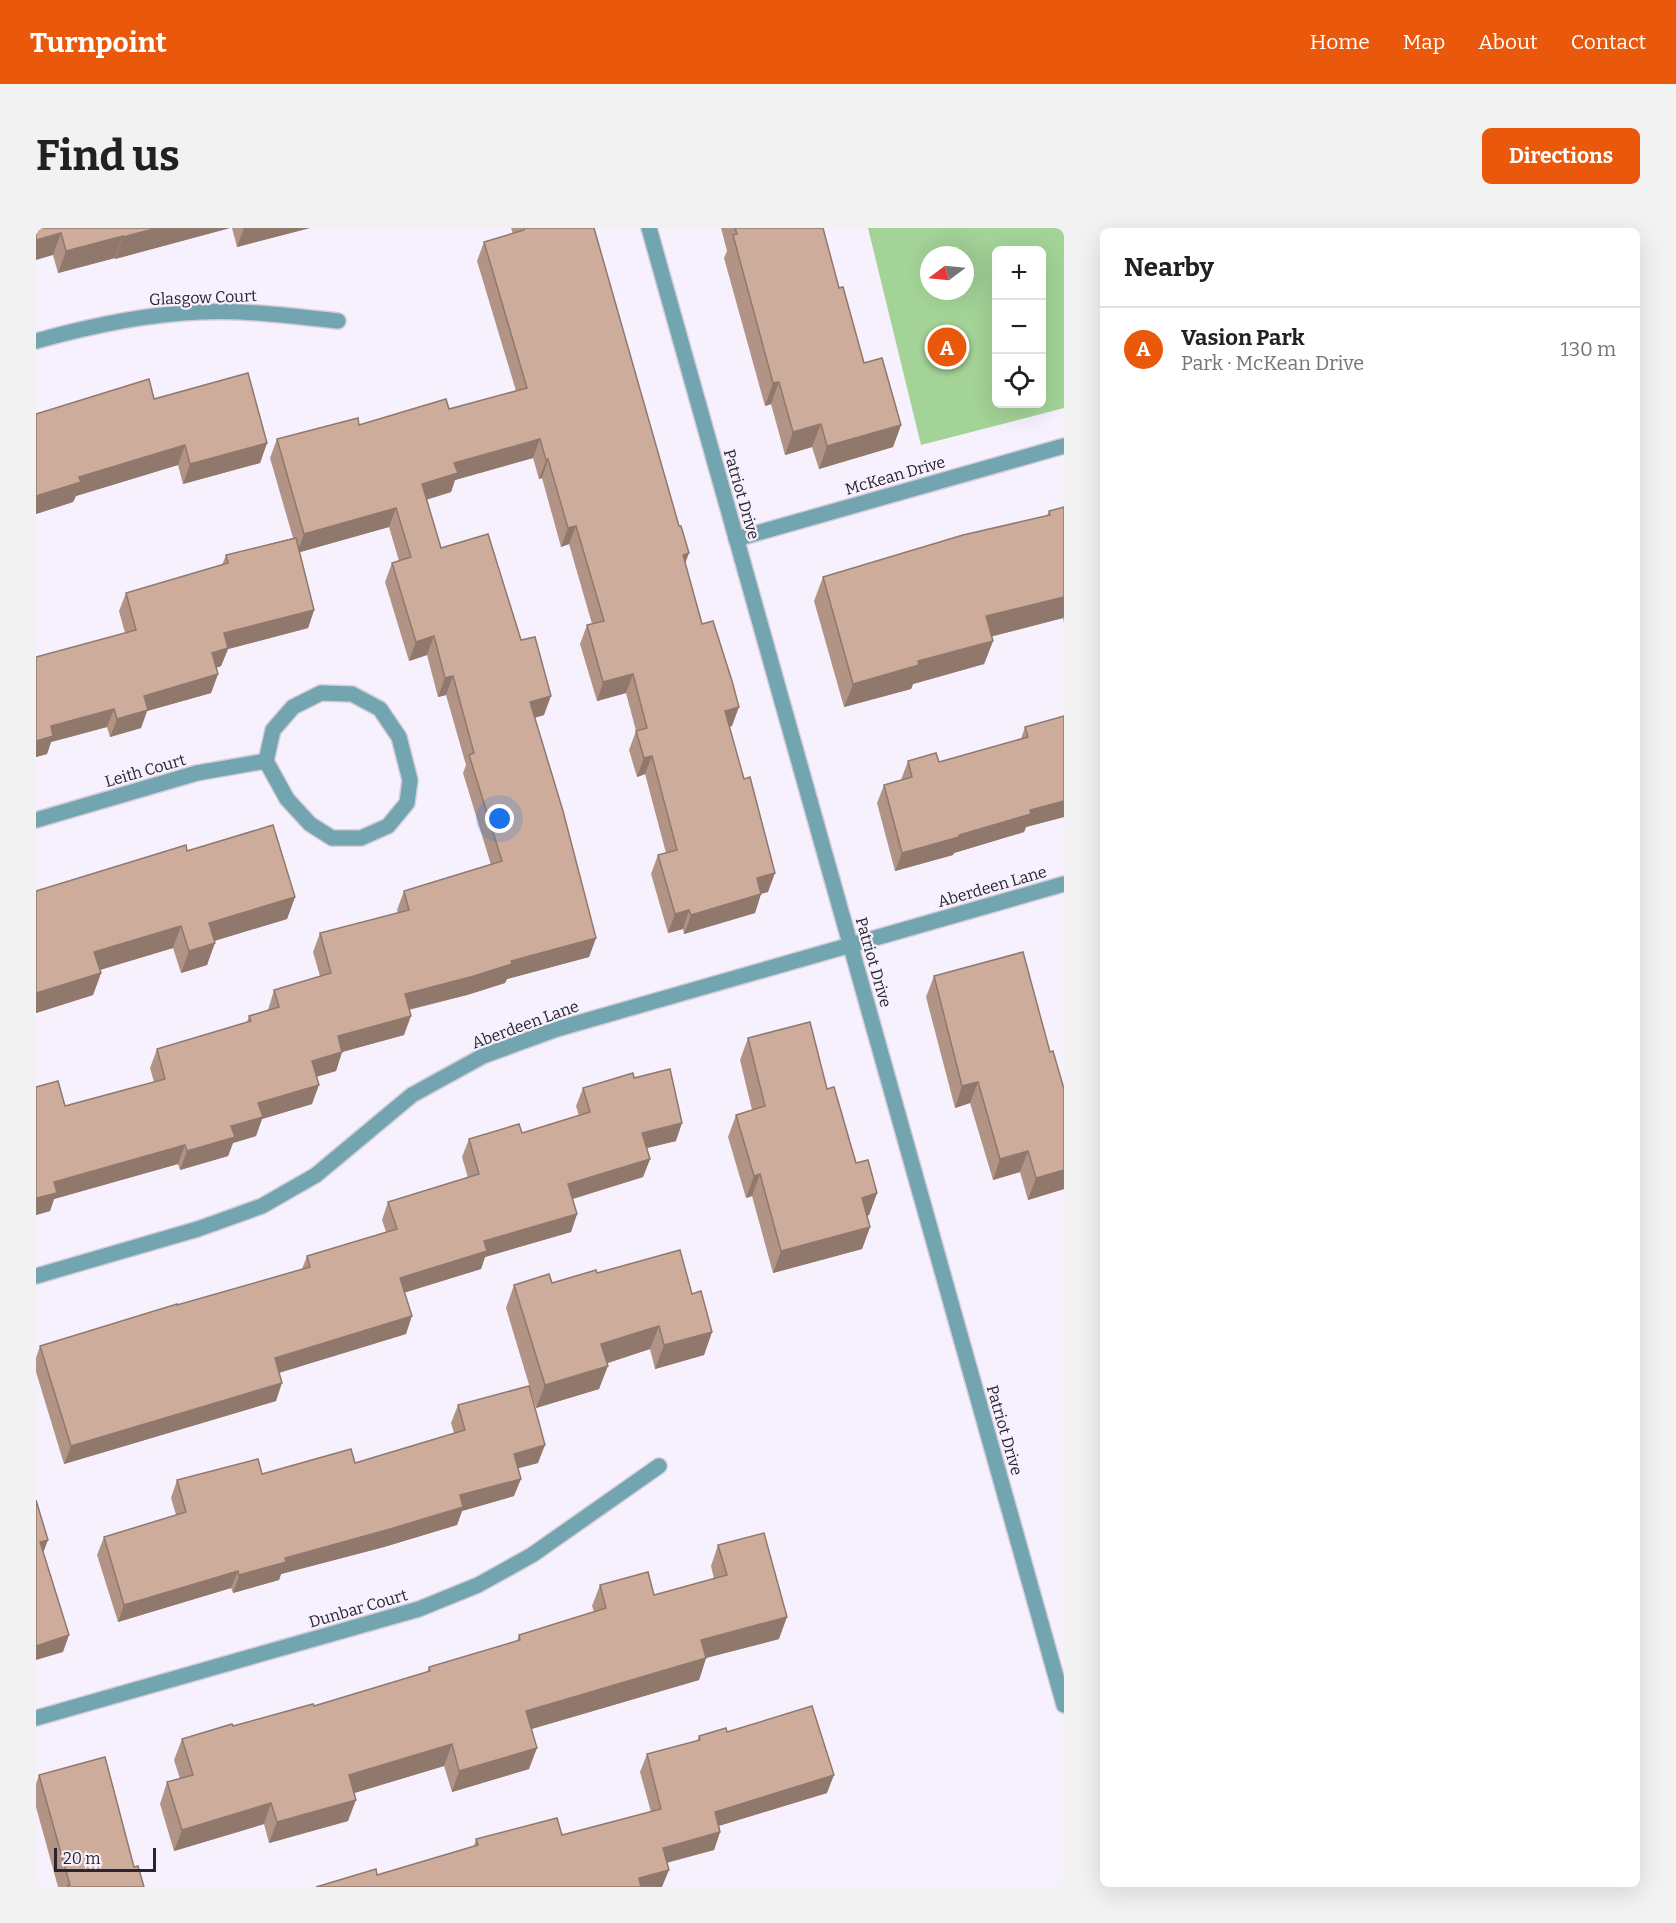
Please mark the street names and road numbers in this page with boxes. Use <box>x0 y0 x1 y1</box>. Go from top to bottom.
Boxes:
street label: Glasgow Court <box>149 286 257 309</box>
street label: Patriot Drive <box>720 447 763 541</box>
street label: McKean Drive <box>843 452 947 499</box>
street label: Leith Court <box>103 750 188 791</box>
street label: Aberdeen Lane <box>935 862 1049 911</box>
street label: Patriot Drive <box>852 915 895 1009</box>
street label: Aberdeen Lane <box>469 996 581 1053</box>
street label: Patriot Drive <box>983 1383 1026 1477</box>
street label: Dunbar Court <box>307 1585 410 1632</box>

